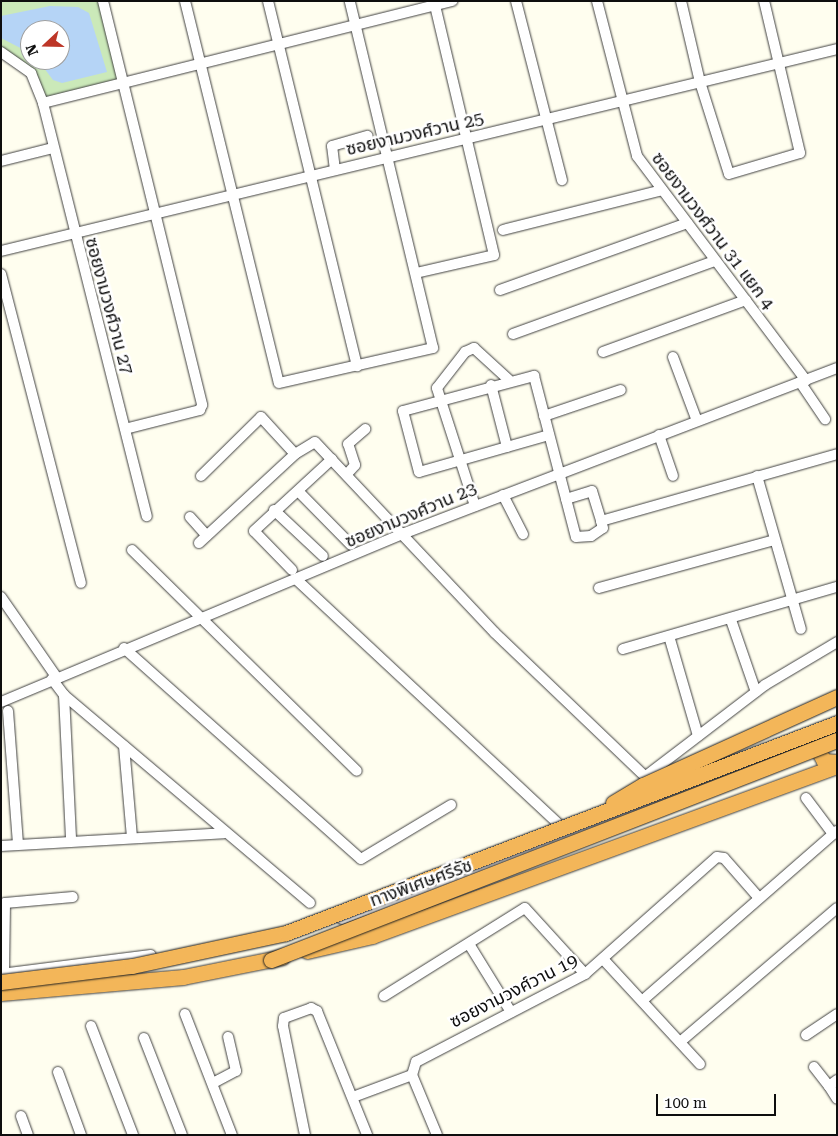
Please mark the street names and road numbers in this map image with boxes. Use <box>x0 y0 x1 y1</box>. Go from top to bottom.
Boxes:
street label: ซอยงามวงศ์วาน 25 <box>344 108 486 160</box>
street label: ซอยงามวงศ์วาน 31 แยก 4 <box>647 148 779 314</box>
street label: ซอยงามวงศ์วาน 27 <box>80 235 138 377</box>
street label: ซอยงามวงศ์วาน 23 <box>342 478 480 552</box>
street label: ทางพิเศษศรีรัช <box>367 855 475 911</box>
street label: ซอยงามวงศ์วาน 19 <box>446 949 582 1033</box>

